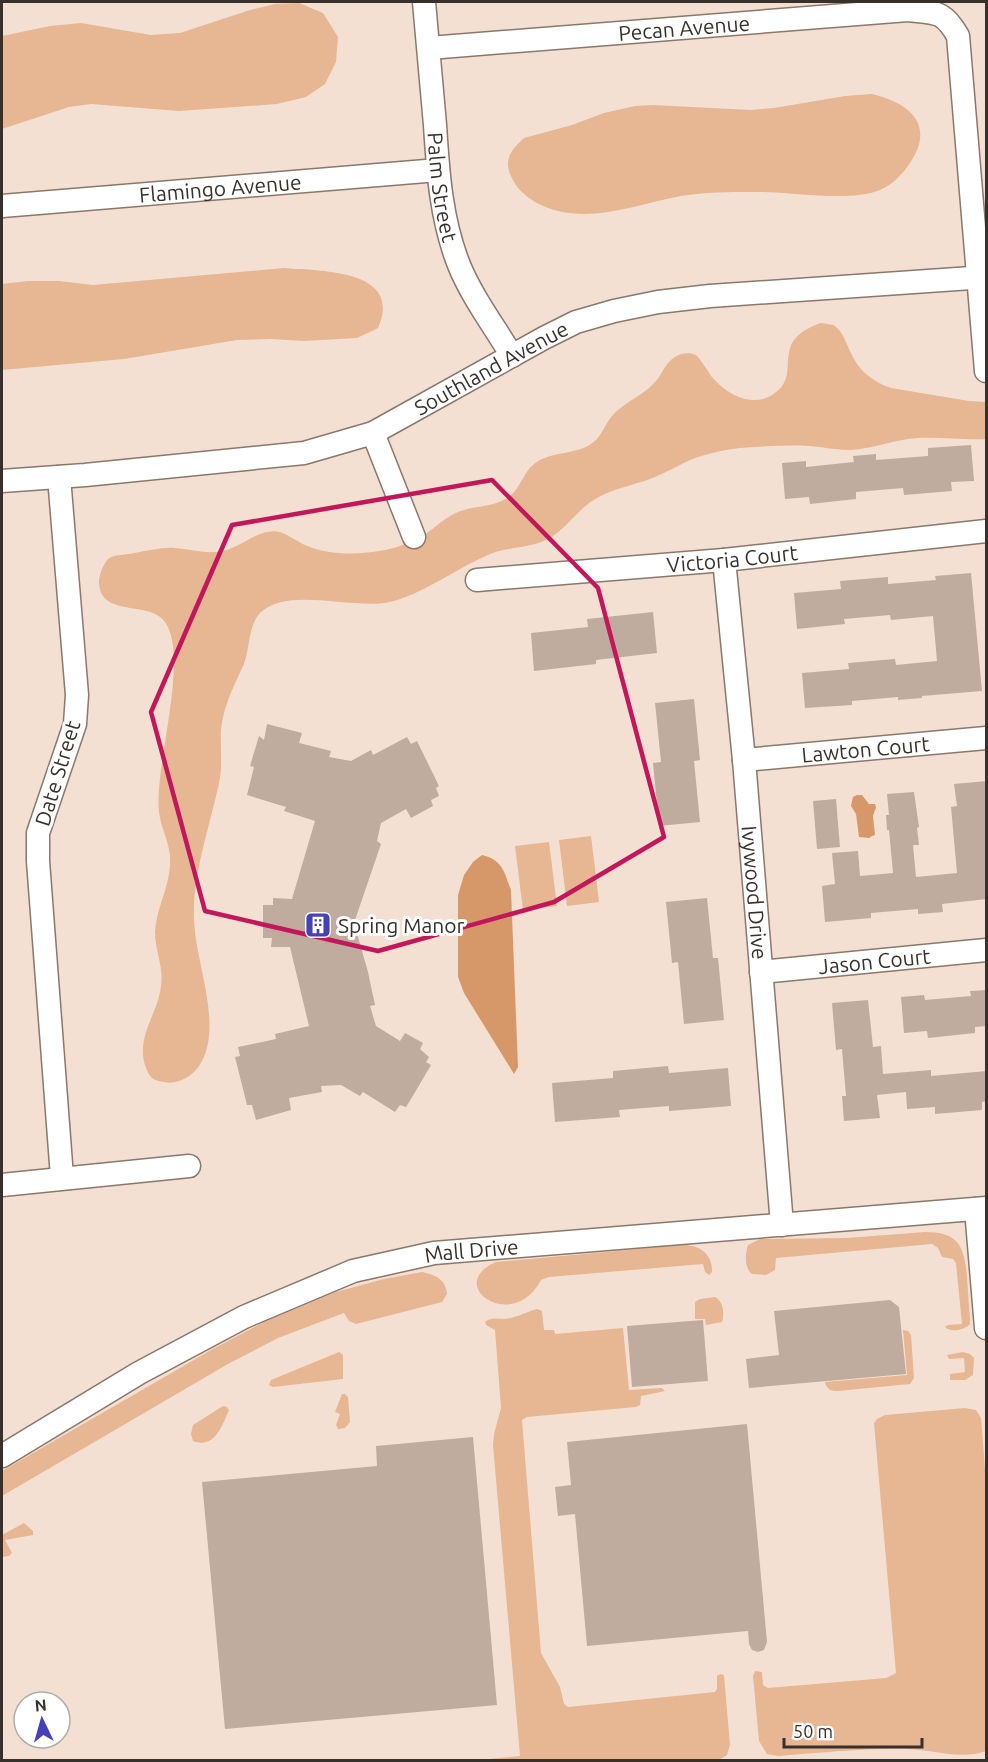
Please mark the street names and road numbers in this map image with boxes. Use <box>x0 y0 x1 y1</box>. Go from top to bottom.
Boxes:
street label: Pecan Avenue <box>618 11 751 45</box>
street label: Palm Street <box>423 132 462 244</box>
street label: Flamingo Avenue <box>138 169 302 207</box>
street label: Southland Avenue <box>410 316 572 420</box>
street label: Victoria Court <box>666 540 799 577</box>
street label: Date Street <box>30 717 84 829</box>
street label: Lawton Court <box>800 731 931 767</box>
street label: Ivywood Drive <box>737 825 772 960</box>
street label: Jason Court <box>817 943 932 978</box>
street label: Mall Drive <box>422 1234 520 1267</box>

